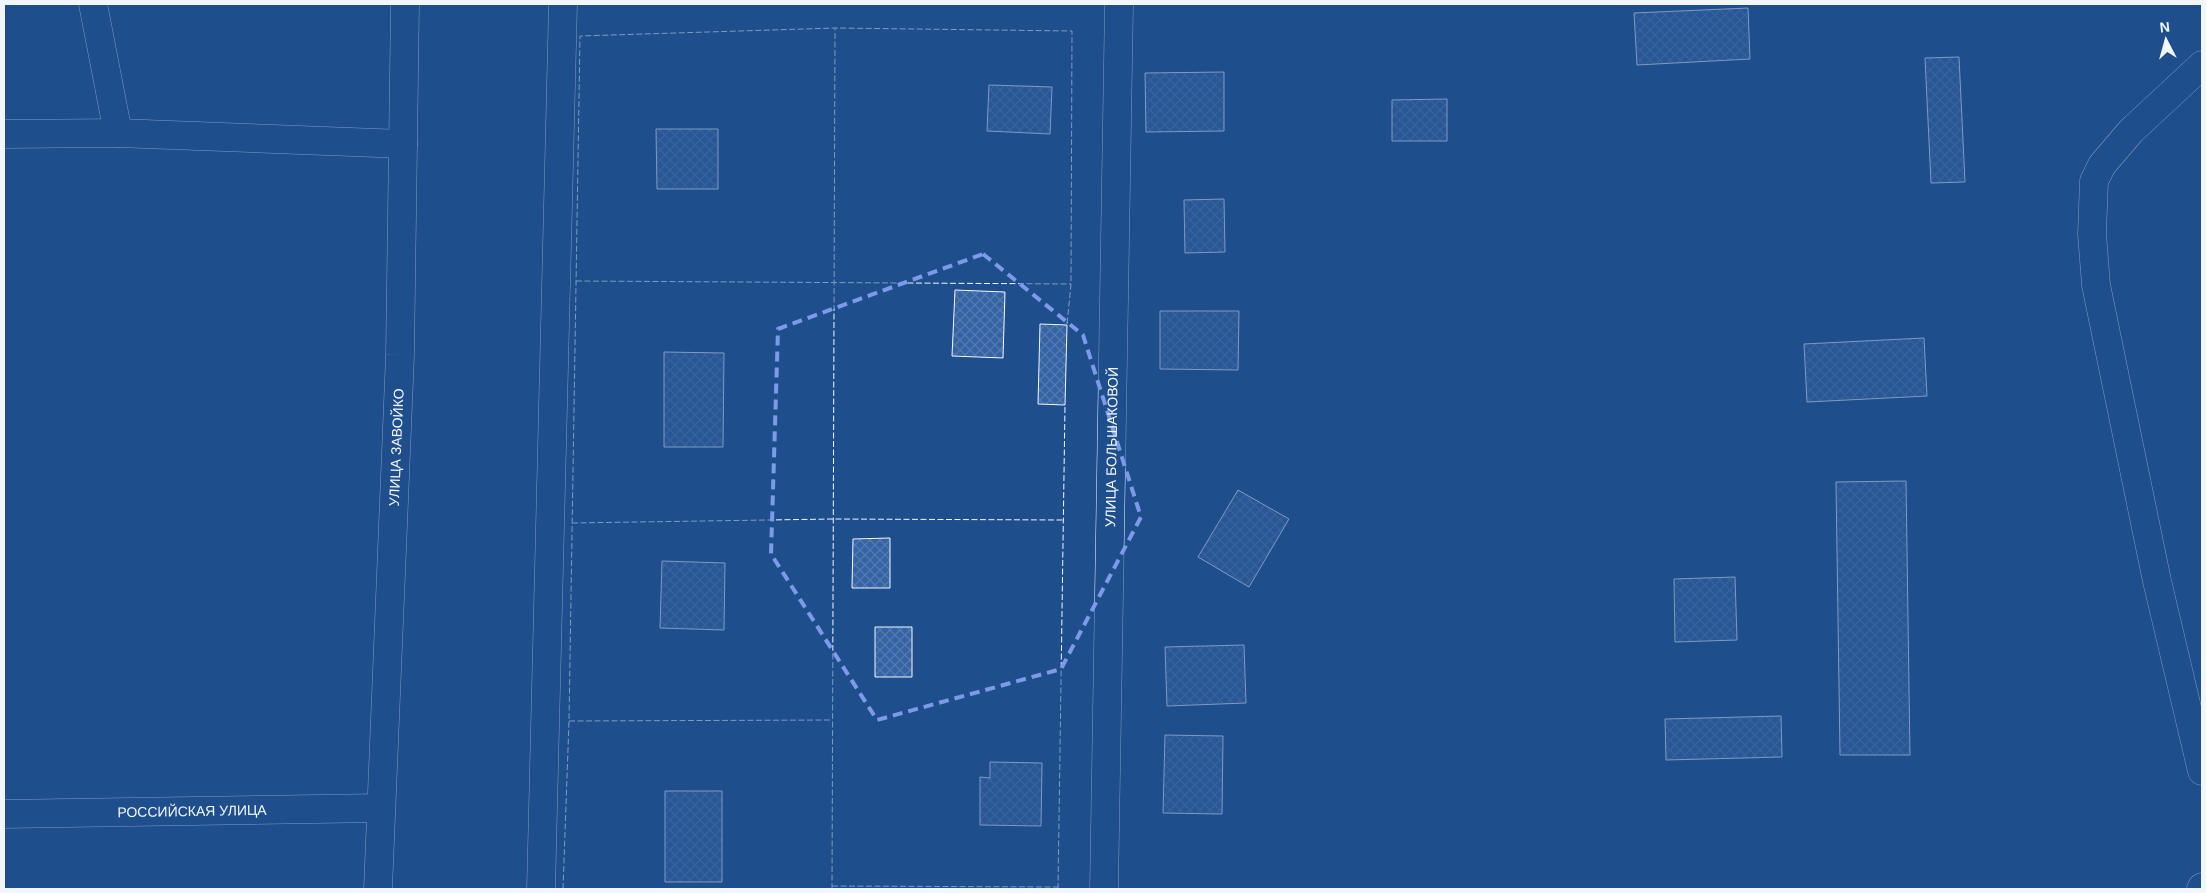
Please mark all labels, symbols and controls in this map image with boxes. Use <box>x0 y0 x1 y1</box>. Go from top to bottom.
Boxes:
north arrow <box>2141 15 2191 65</box>
text: N <box>2159 19 2171 36</box>
street label: УЛИЦА БОЛЬШАКОВОЙ <box>1102 367 1121 527</box>
street label: УЛИЦА ЗАВОЙКО <box>386 388 407 507</box>
street label: РОССИЙСКАЯ УЛИЦА <box>117 802 267 820</box>

